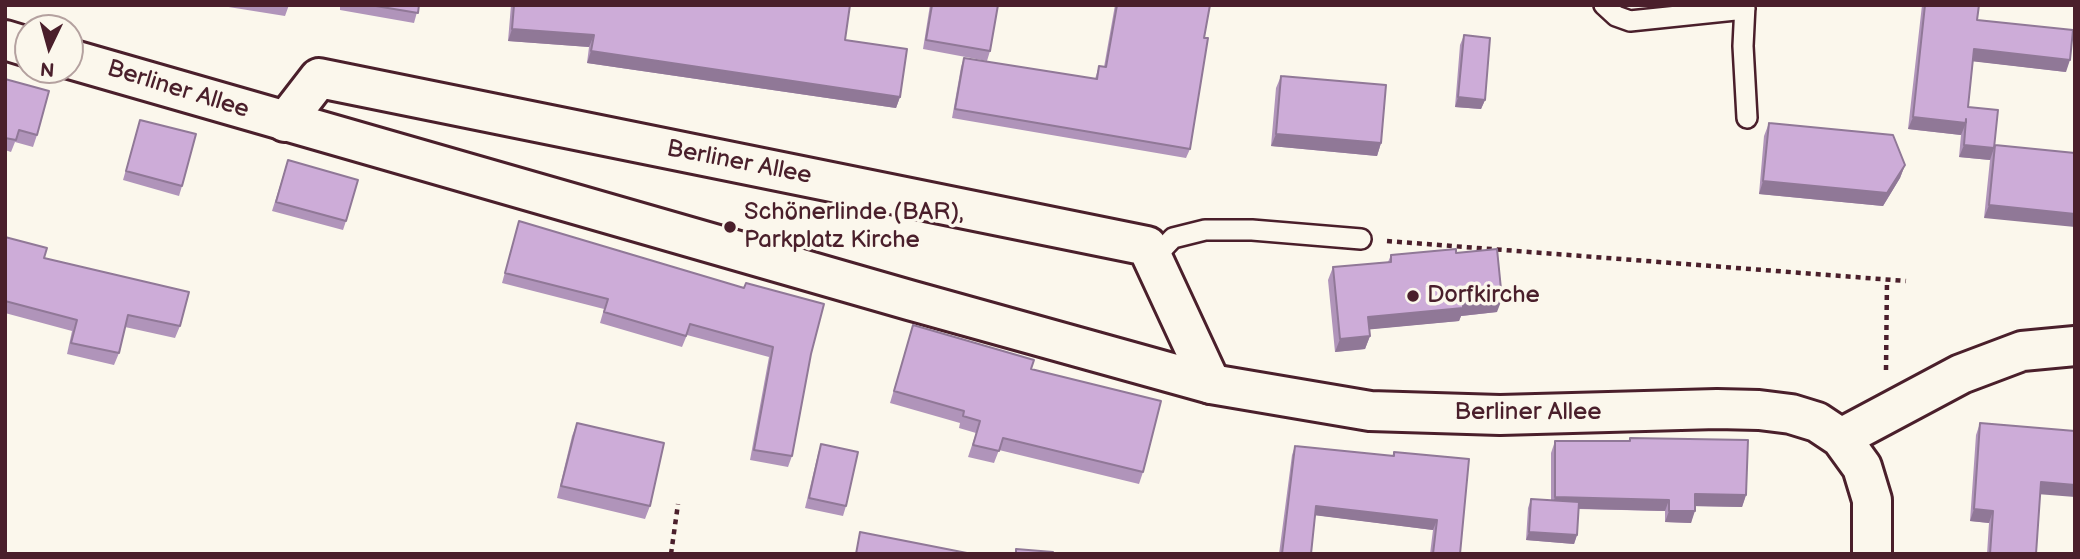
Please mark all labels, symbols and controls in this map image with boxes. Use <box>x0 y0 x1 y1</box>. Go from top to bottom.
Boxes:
north arrow <box>14 14 84 84</box>
street label: Berliner Allee <box>104 55 252 125</box>
text: N <box>39 56 55 81</box>
street label: Berliner Allee <box>664 135 814 191</box>
place label: Schönerlinde (BAR), Parkplatz Kirche <box>744 199 964 255</box>
marker: Schönerlinde (BAR), Parkplatz Kirche <box>722 219 738 235</box>
place label: Dorfkirche <box>1427 282 1540 310</box>
marker: Dorfkirche <box>1405 288 1421 304</box>
street label: Berliner Allee <box>1455 399 1601 427</box>

